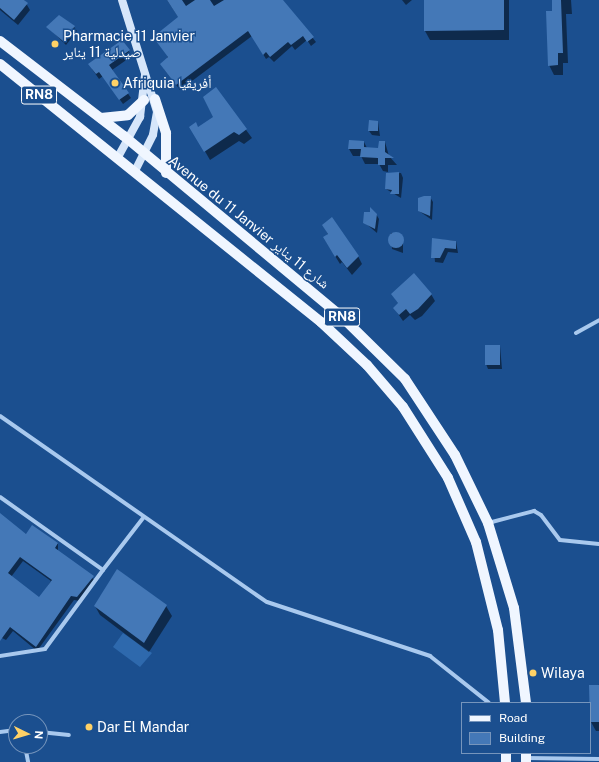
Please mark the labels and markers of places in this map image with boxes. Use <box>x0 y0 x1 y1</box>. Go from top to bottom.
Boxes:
place label: Pharmacie 11 Janvier صيدلية 11 يناير <box>63 28 195 60</box>
marker: Pharmacie 11 Janvier صيدلية 11 يناير <box>50 39 60 49</box>
place label: Afriquia أفريقيا <box>123 75 212 91</box>
marker: Afriquia أفريقيا <box>110 78 120 88</box>
place label: Wilaya <box>541 665 585 681</box>
marker: Wilaya <box>528 668 538 678</box>
place label: Dar El Mandar <box>97 719 189 735</box>
marker: Dar El Mandar <box>84 722 94 732</box>

